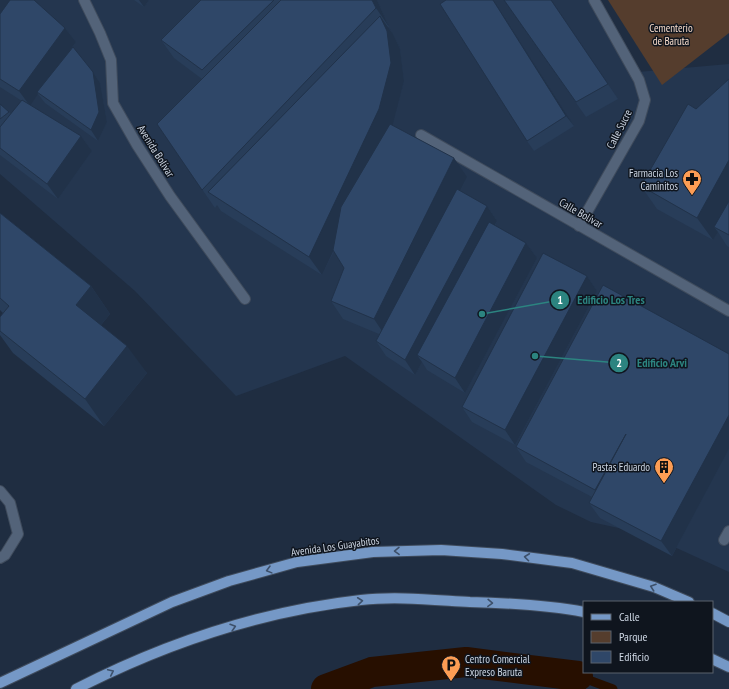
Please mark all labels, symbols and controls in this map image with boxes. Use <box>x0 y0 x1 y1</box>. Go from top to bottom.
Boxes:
park label: Cementerio de Baruta <box>649 21 693 48</box>
street label: Calle Sucre <box>603 107 635 151</box>
street label: Avenida Bolívar <box>134 122 178 180</box>
place label: Farmacia Los Caminitos <box>629 166 678 193</box>
pharmacy icon: Farmacia Los Caminitos <box>681 168 703 196</box>
street label: Calle Bolívar <box>557 195 605 231</box>
callout: Edificio Los Tres <box>550 288 653 312</box>
text: 1 <box>557 292 563 307</box>
text: Edificio Los Tres <box>577 292 645 307</box>
callout: Edificio Arvi <box>609 351 695 375</box>
text: 2 <box>616 355 622 370</box>
text: Edificio Arvi <box>637 355 687 370</box>
building icon: Pastas Eduardo <box>653 456 675 484</box>
place label: Pastas Eduardo <box>593 460 650 474</box>
street label: Avenida Los Guayabitos <box>290 533 380 559</box>
one-way arrow <box>394 547 400 555</box>
one-way arrow <box>524 553 530 562</box>
one-way arrow <box>266 565 272 573</box>
one-way arrow <box>650 584 657 592</box>
one-way arrow <box>357 596 363 605</box>
one-way arrow <box>487 598 493 607</box>
legend <box>583 601 713 673</box>
text: Calle <box>619 609 640 624</box>
one-way arrow <box>229 623 236 632</box>
text: Parque <box>619 629 648 644</box>
text: Edificio <box>619 649 649 664</box>
place label: Centro Comercial Expreso Baruta <box>465 652 530 679</box>
parking icon: Centro Comercial Expreso Baruta <box>440 654 462 682</box>
one-way arrow <box>108 669 115 677</box>

